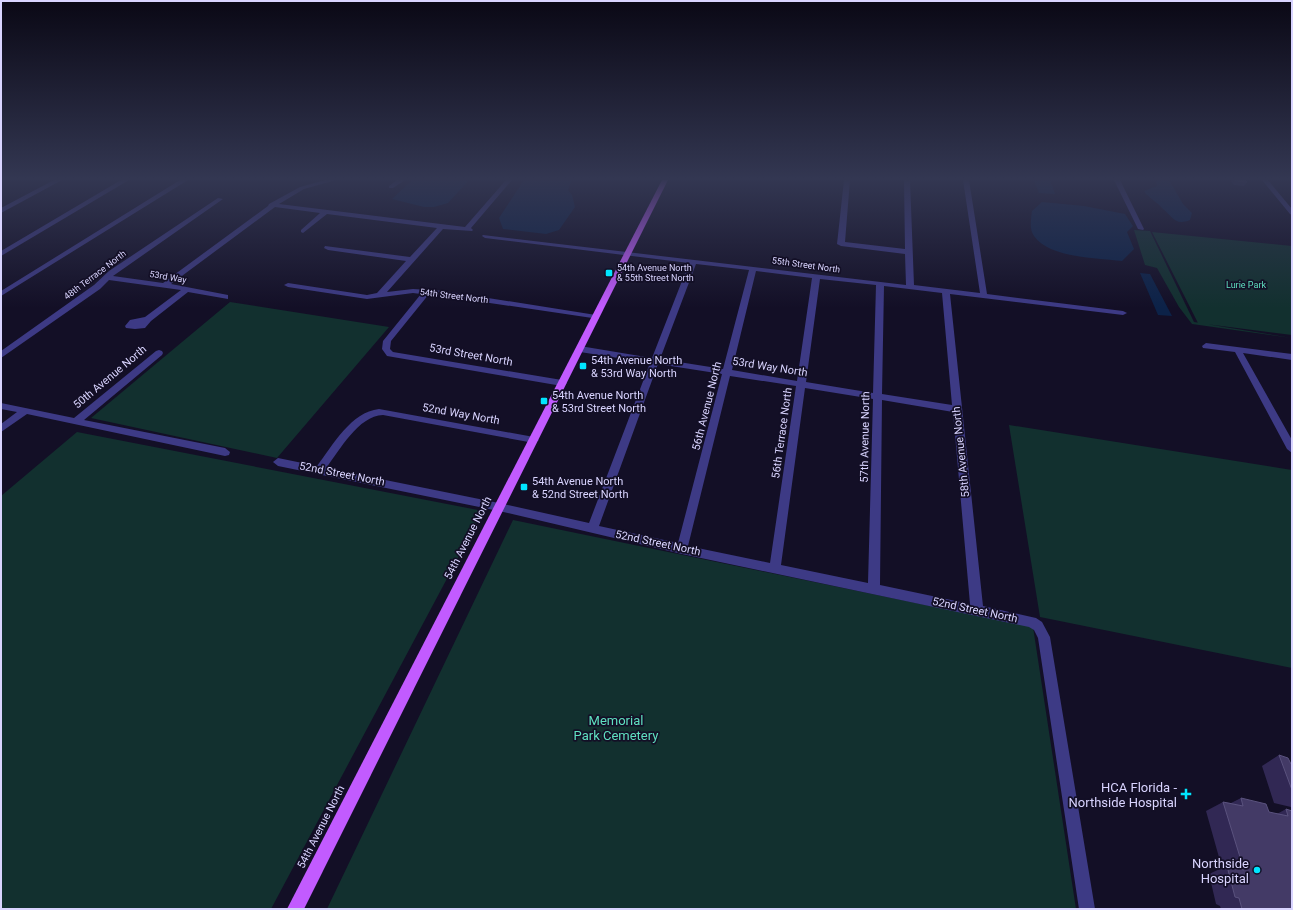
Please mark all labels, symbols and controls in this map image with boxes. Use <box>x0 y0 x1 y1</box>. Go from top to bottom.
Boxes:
street label: 48th Terrace North <box>62 248 128 302</box>
street label: 55th Street North <box>771 255 841 275</box>
place label: 54th Avenue North & 55th Street North <box>617 263 694 283</box>
marker: 54th Avenue North & 55th Street North <box>604 268 614 278</box>
street label: 53rd Way <box>149 269 188 285</box>
park label: Lurie Park <box>1226 280 1266 290</box>
street label: 54th Street North <box>419 287 489 305</box>
street label: 53rd Street North <box>428 341 514 369</box>
street label: 50th Avenue North <box>71 343 149 411</box>
place label: 54th Avenue North & 53rd Way North <box>591 354 682 380</box>
street label: 53rd Way North <box>731 355 809 379</box>
street label: 56th Avenue North <box>690 360 724 452</box>
marker: 54th Avenue North & 53rd Way North <box>578 361 588 371</box>
street label: 56th Terrace North <box>769 387 795 479</box>
place label: 54th Avenue North & 53rd Street North <box>552 389 646 415</box>
street label: 57th Avenue North <box>858 391 872 483</box>
marker: 54th Avenue North & 53rd Street North <box>539 396 549 406</box>
street label: 52nd Way North <box>421 401 501 427</box>
street label: 58th Avenue North <box>950 406 972 498</box>
street label: 52nd Street North <box>298 459 386 489</box>
place label: 54th Avenue North & 52nd Street North <box>532 475 628 501</box>
marker: 54th Avenue North & 52nd Street North <box>519 482 529 492</box>
street label: 54th Avenue North <box>441 494 495 582</box>
street label: 52nd Street North <box>614 528 702 558</box>
street label: 52nd Street North <box>931 595 1019 625</box>
park label: Memorial Park Cemetery <box>574 713 658 743</box>
place label: HCA Florida - Northside Hospital <box>1069 780 1177 810</box>
street label: 54th Avenue North <box>294 783 348 871</box>
marker: HCA Florida - Northside Hospital <box>1180 788 1192 800</box>
place label: Northside Hospital <box>1192 856 1249 886</box>
marker: Northside Hospital <box>1252 865 1262 875</box>

